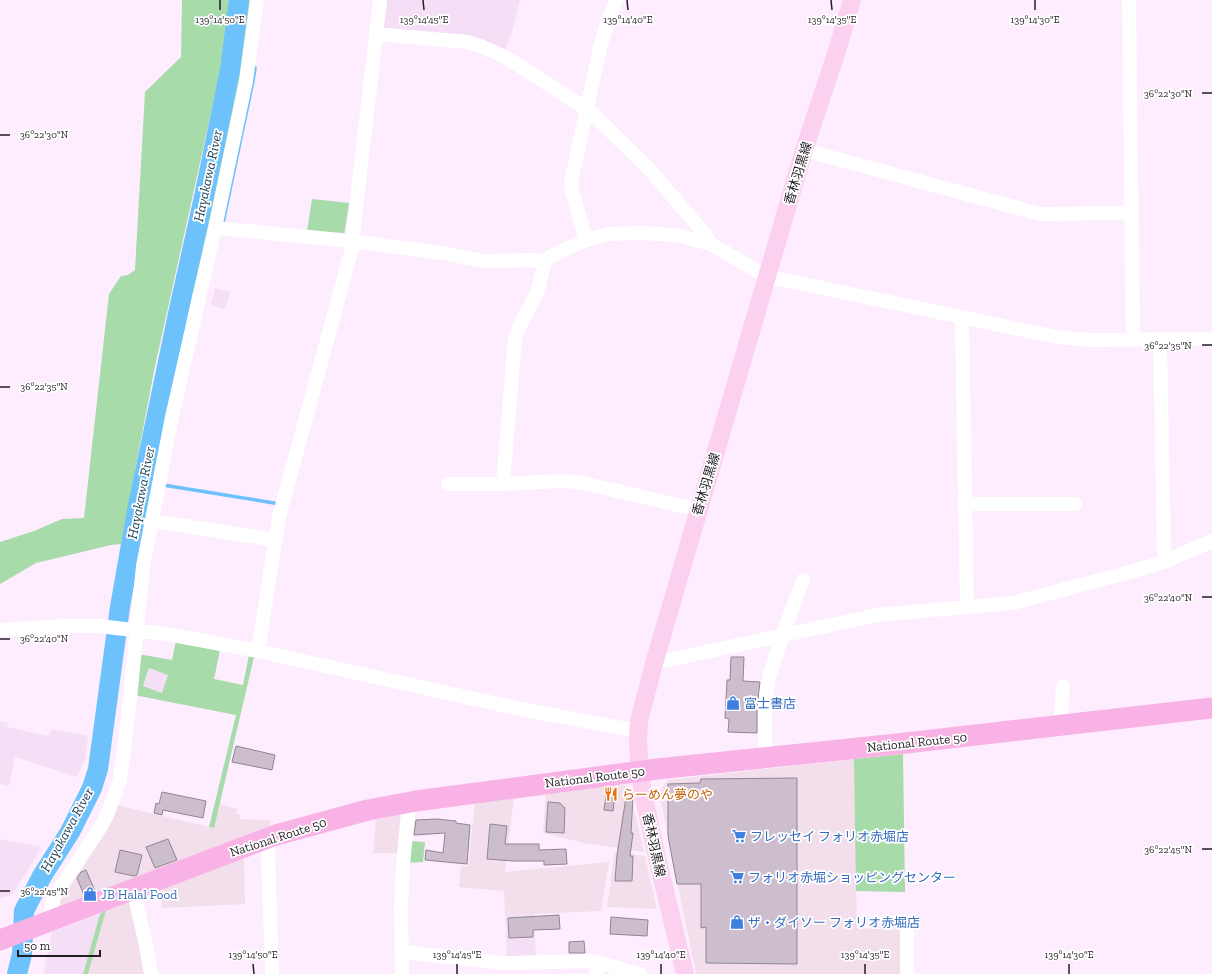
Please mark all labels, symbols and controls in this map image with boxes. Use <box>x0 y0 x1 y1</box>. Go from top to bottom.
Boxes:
text: 139°14'50"E <box>195 14 245 26</box>
text: 139°14'45"E <box>400 14 448 26</box>
text: 139°14'40"E <box>603 14 653 26</box>
text: 139°14'35"E <box>808 14 856 26</box>
text: 139°14'30"E <box>1010 14 1060 26</box>
text: 36°22'30"N <box>1144 88 1193 100</box>
water label: Hayakawa River <box>190 128 226 223</box>
text: 36°22'30"N <box>20 129 69 141</box>
street label: 香林羽黒線 <box>781 140 815 206</box>
text: 36°22'35"N <box>1144 340 1192 352</box>
text: 36°22'35"N <box>20 381 68 393</box>
water label: Hayakawa River <box>124 445 158 540</box>
street label: 香林羽黒線 <box>689 451 723 517</box>
text: 36°22'40"N <box>1144 592 1193 604</box>
text: 36°22'40"N <box>20 633 69 645</box>
shop icon: 富士書店 <box>725 695 741 711</box>
place label: 富士書店 <box>744 696 796 711</box>
street label: National Route 50 <box>866 729 968 755</box>
street label: National Route 50 <box>544 763 646 791</box>
water label: Hayakawa River <box>37 785 97 875</box>
restaurant icon: らーめん夢のや <box>603 786 619 802</box>
place label: らーめん夢のや <box>622 787 713 802</box>
street label: 香林羽黒線 <box>640 812 668 878</box>
street label: National Route 50 <box>228 814 328 860</box>
supermarket icon: フレッセイ フォリオ赤堀店 <box>731 828 747 844</box>
place label: フレッセイ フォリオ赤堀店 <box>750 829 909 844</box>
text: 36°22'45"N <box>1144 844 1192 856</box>
supermarket icon: フォリオ赤堀ショッピングセンター <box>729 869 745 885</box>
place label: フォリオ赤堀ショッピングセンター <box>748 870 956 885</box>
text: 36°22'45"N <box>20 886 68 898</box>
shop icon: JB Halal Food <box>82 886 98 902</box>
place label: JB Halal Food <box>101 887 177 902</box>
shop icon: ザ・ダイソー フォリオ赤堀店 <box>729 914 745 930</box>
place label: ザ・ダイソー フォリオ赤堀店 <box>748 915 920 930</box>
scale bar <box>18 932 100 958</box>
text: 50 m <box>24 939 51 953</box>
text: 139°14'50"E <box>228 949 278 961</box>
text: 139°14'45"E <box>433 949 481 961</box>
text: 139°14'40"E <box>636 949 686 961</box>
text: 139°14'35"E <box>841 949 889 961</box>
text: 139°14'30"E <box>1044 949 1094 961</box>

